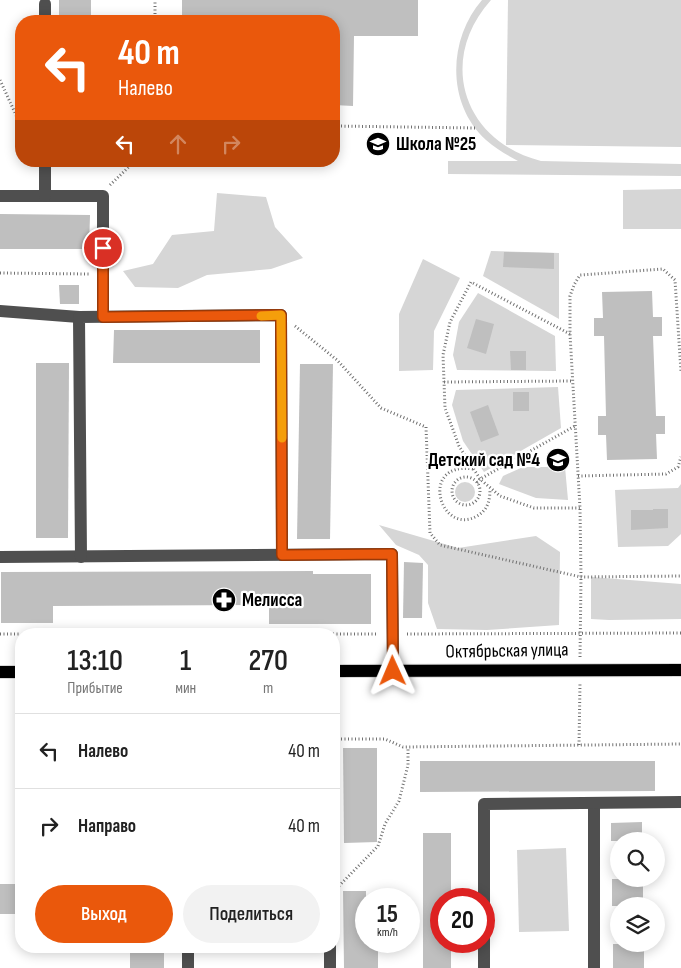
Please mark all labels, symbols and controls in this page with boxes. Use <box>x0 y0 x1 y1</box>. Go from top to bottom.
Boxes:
text: 40 m <box>118 32 180 75</box>
icon: left <box>35 35 100 100</box>
text: Налево <box>118 75 173 102</box>
icon: left <box>111 130 139 158</box>
icon: ahead <box>164 130 192 158</box>
icon: right <box>217 130 245 158</box>
school or university icon: Школа №25 <box>365 131 391 157</box>
place label: Школа №25 <box>396 133 476 156</box>
pin <box>82 227 124 269</box>
icon: arrive <box>89 234 117 262</box>
school or university icon: Детский сад №4 <box>545 447 571 473</box>
place label: Детский сад №4 <box>428 449 540 472</box>
pharmacy icon: Мелисса <box>211 587 237 613</box>
place label: Мелисса <box>242 589 302 612</box>
street label: Октябрьская улица <box>445 638 569 664</box>
text: 13:10 <box>67 643 123 679</box>
text: 1 <box>180 643 191 679</box>
text: 270 <box>249 643 288 679</box>
position arrow <box>366 644 418 696</box>
text: Прибытие <box>67 679 123 698</box>
text: мин <box>175 679 196 698</box>
text: m <box>263 679 273 698</box>
icon: left <box>35 737 63 765</box>
text: Налево <box>78 740 128 763</box>
text: 40 m <box>288 740 320 763</box>
icon: right <box>35 812 63 840</box>
text: Направо <box>78 815 136 838</box>
text: 40 m <box>288 815 320 838</box>
map controls <box>610 832 665 952</box>
button: search <box>610 832 665 887</box>
button: Выход <box>35 885 173 943</box>
button: Поделиться <box>183 885 320 943</box>
speed limit sign: 20 <box>430 888 495 953</box>
button: layers <box>610 897 665 952</box>
text: 15 <box>377 899 398 930</box>
text: km/h <box>377 925 398 940</box>

